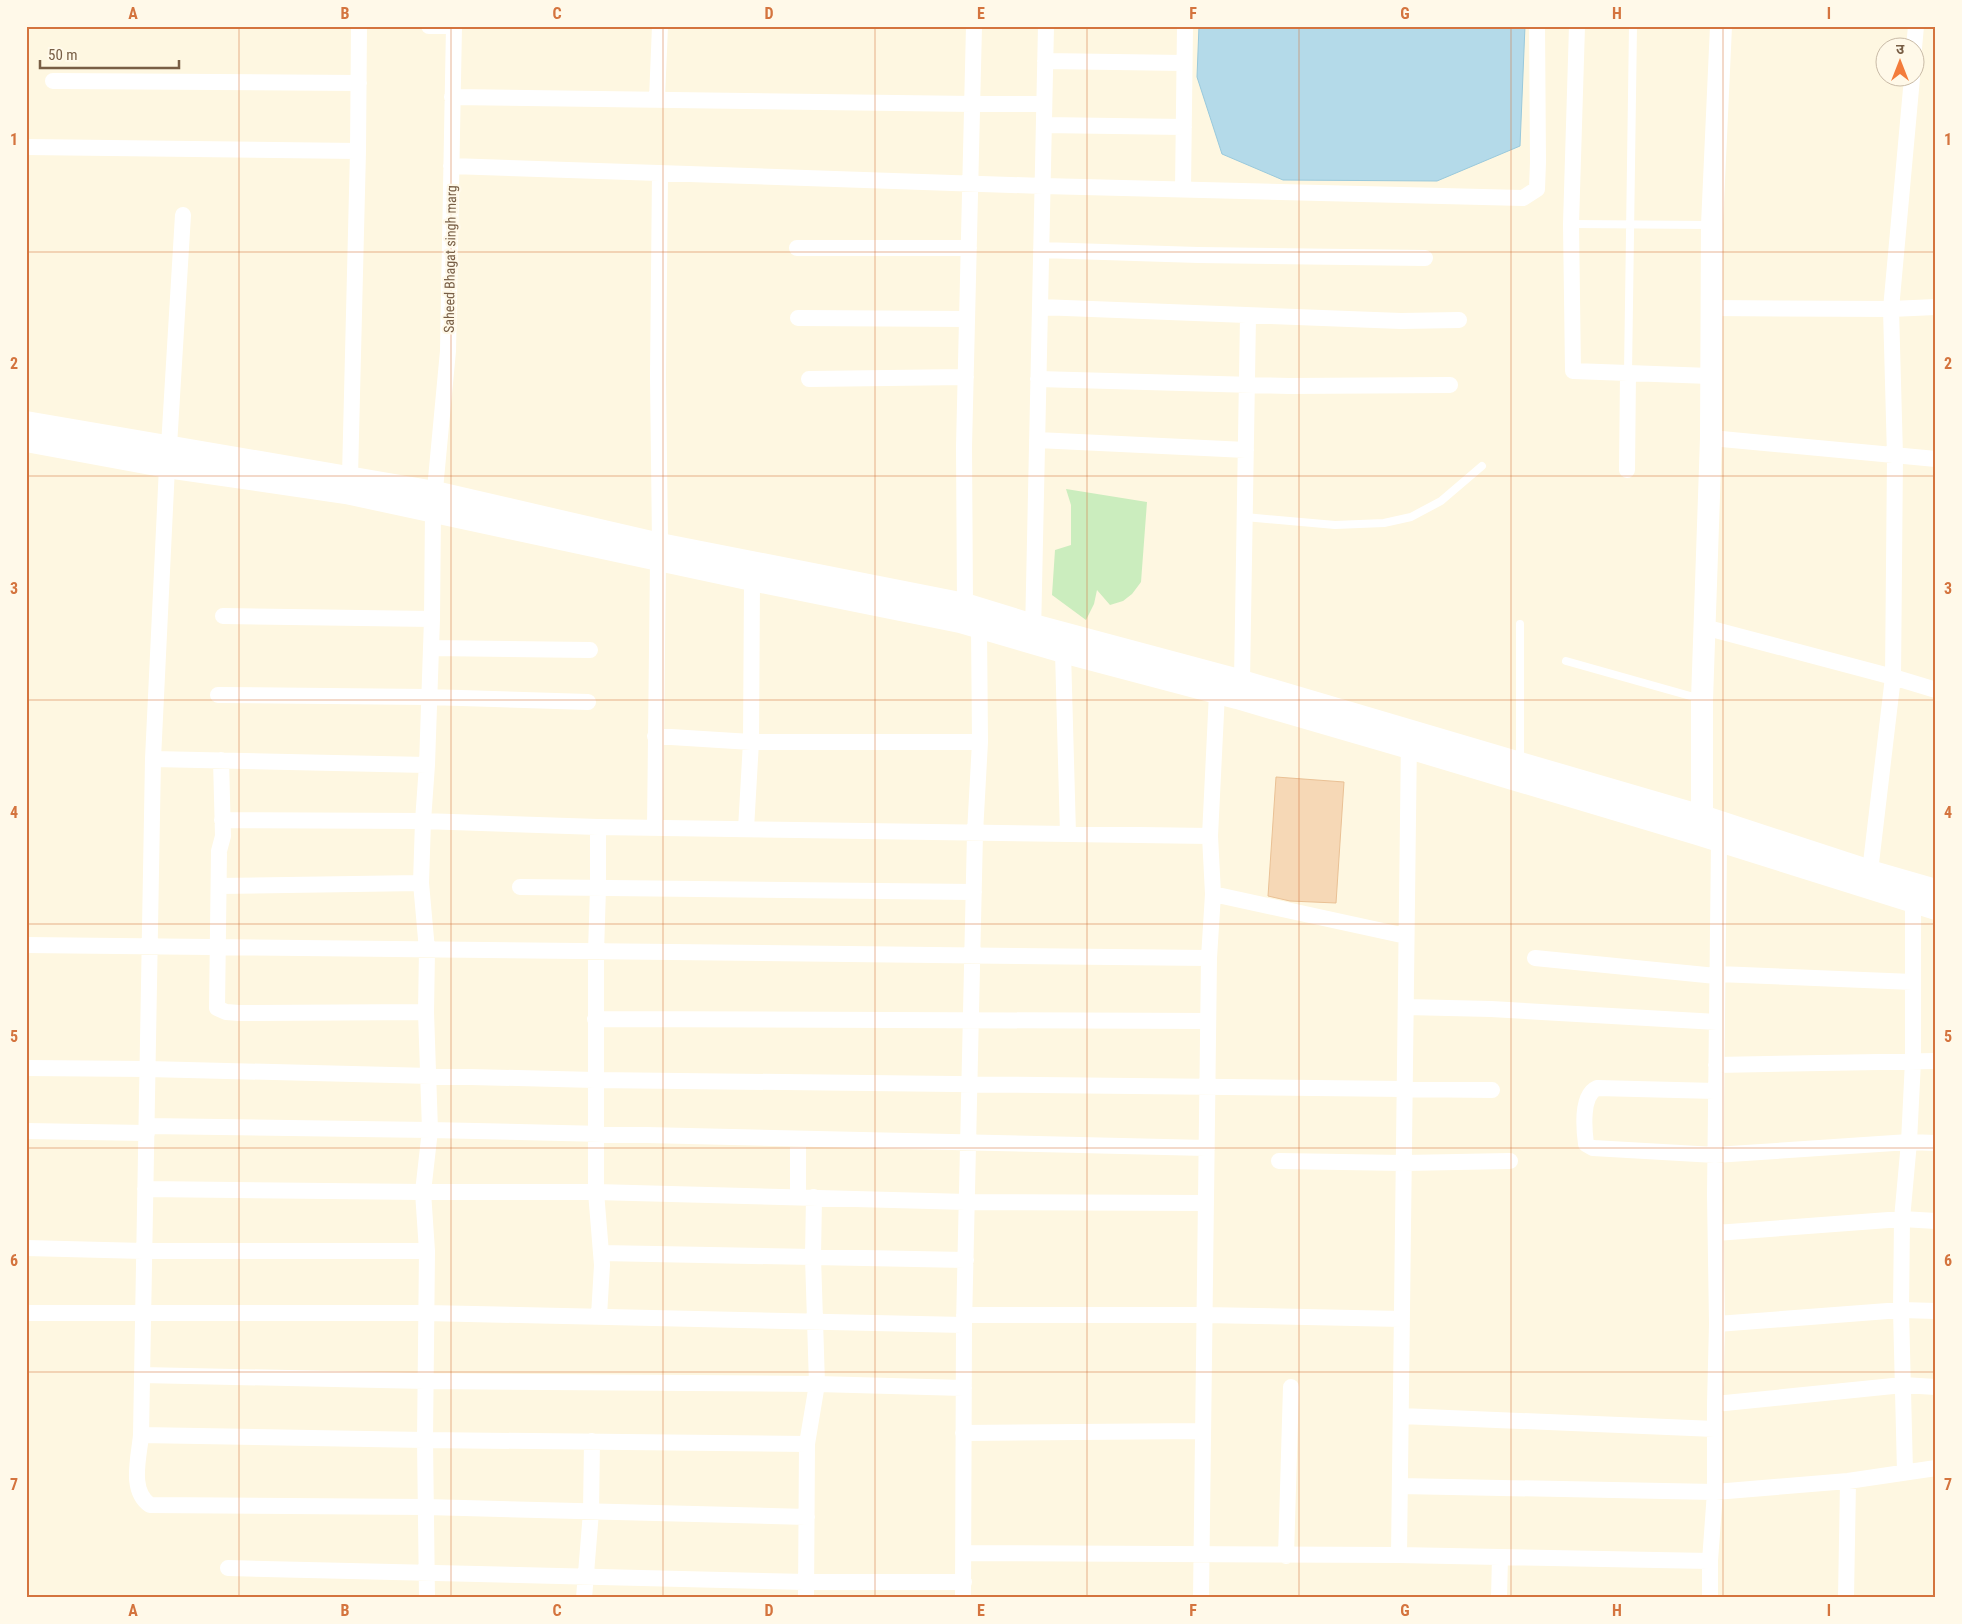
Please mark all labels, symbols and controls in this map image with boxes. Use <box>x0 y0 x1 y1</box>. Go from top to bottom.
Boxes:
text: A <box>128 4 138 23</box>
text: B <box>341 4 350 23</box>
text: C <box>552 4 562 23</box>
text: D <box>764 4 774 23</box>
text: E <box>977 4 985 23</box>
text: F <box>1189 4 1197 23</box>
text: G <box>1400 4 1410 23</box>
text: H <box>1612 4 1622 23</box>
text: I <box>1827 4 1831 23</box>
scale bar <box>40 38 179 70</box>
north arrow <box>1874 38 1924 88</box>
text: उ <box>1896 41 1905 57</box>
text: 50 m <box>48 46 78 64</box>
text: 1 <box>10 130 18 149</box>
text: 1 <box>1944 130 1952 149</box>
street label: Saheed Bhagat singh marg <box>441 185 459 333</box>
text: 2 <box>10 354 18 373</box>
text: 2 <box>1944 354 1952 373</box>
text: 3 <box>10 579 18 598</box>
text: 3 <box>1944 579 1952 598</box>
text: 4 <box>10 803 18 822</box>
text: 4 <box>1944 803 1952 822</box>
text: 5 <box>10 1027 18 1046</box>
text: 5 <box>1944 1027 1952 1046</box>
text: 6 <box>10 1251 18 1270</box>
text: 6 <box>1944 1251 1952 1270</box>
text: 7 <box>10 1475 18 1494</box>
text: 7 <box>1944 1475 1952 1494</box>
text: A <box>128 1601 138 1620</box>
text: B <box>341 1601 350 1620</box>
text: C <box>552 1601 562 1620</box>
text: D <box>764 1601 774 1620</box>
text: E <box>977 1601 985 1620</box>
text: F <box>1189 1601 1197 1620</box>
text: G <box>1400 1601 1410 1620</box>
text: H <box>1612 1601 1622 1620</box>
text: I <box>1827 1601 1831 1620</box>

